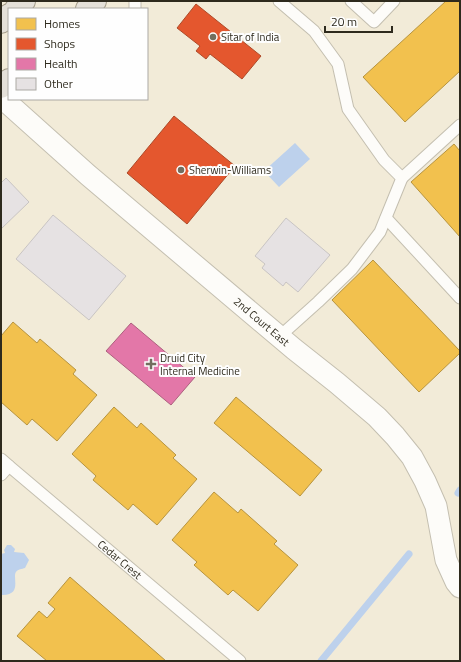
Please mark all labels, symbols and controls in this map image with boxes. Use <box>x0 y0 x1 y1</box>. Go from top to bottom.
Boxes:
legend <box>8 8 148 100</box>
scale bar <box>325 8 392 34</box>
text: 20 m <box>331 12 357 31</box>
text: Homes <box>44 14 80 33</box>
place label: Sitar of India <box>221 29 280 45</box>
marker: Sitar of India <box>208 32 218 42</box>
text: Shops <box>44 34 76 53</box>
text: Health <box>44 54 78 73</box>
text: Other <box>44 74 73 93</box>
place label: Sherwin-Williams <box>189 162 271 178</box>
marker: Sherwin-Williams <box>176 165 186 175</box>
street label: 2nd Court East <box>230 293 293 350</box>
place label: Druid City Internal Medicine <box>160 350 240 379</box>
marker: Druid City Internal Medicine <box>145 358 157 370</box>
street label: Cedar Crest <box>94 536 145 583</box>

